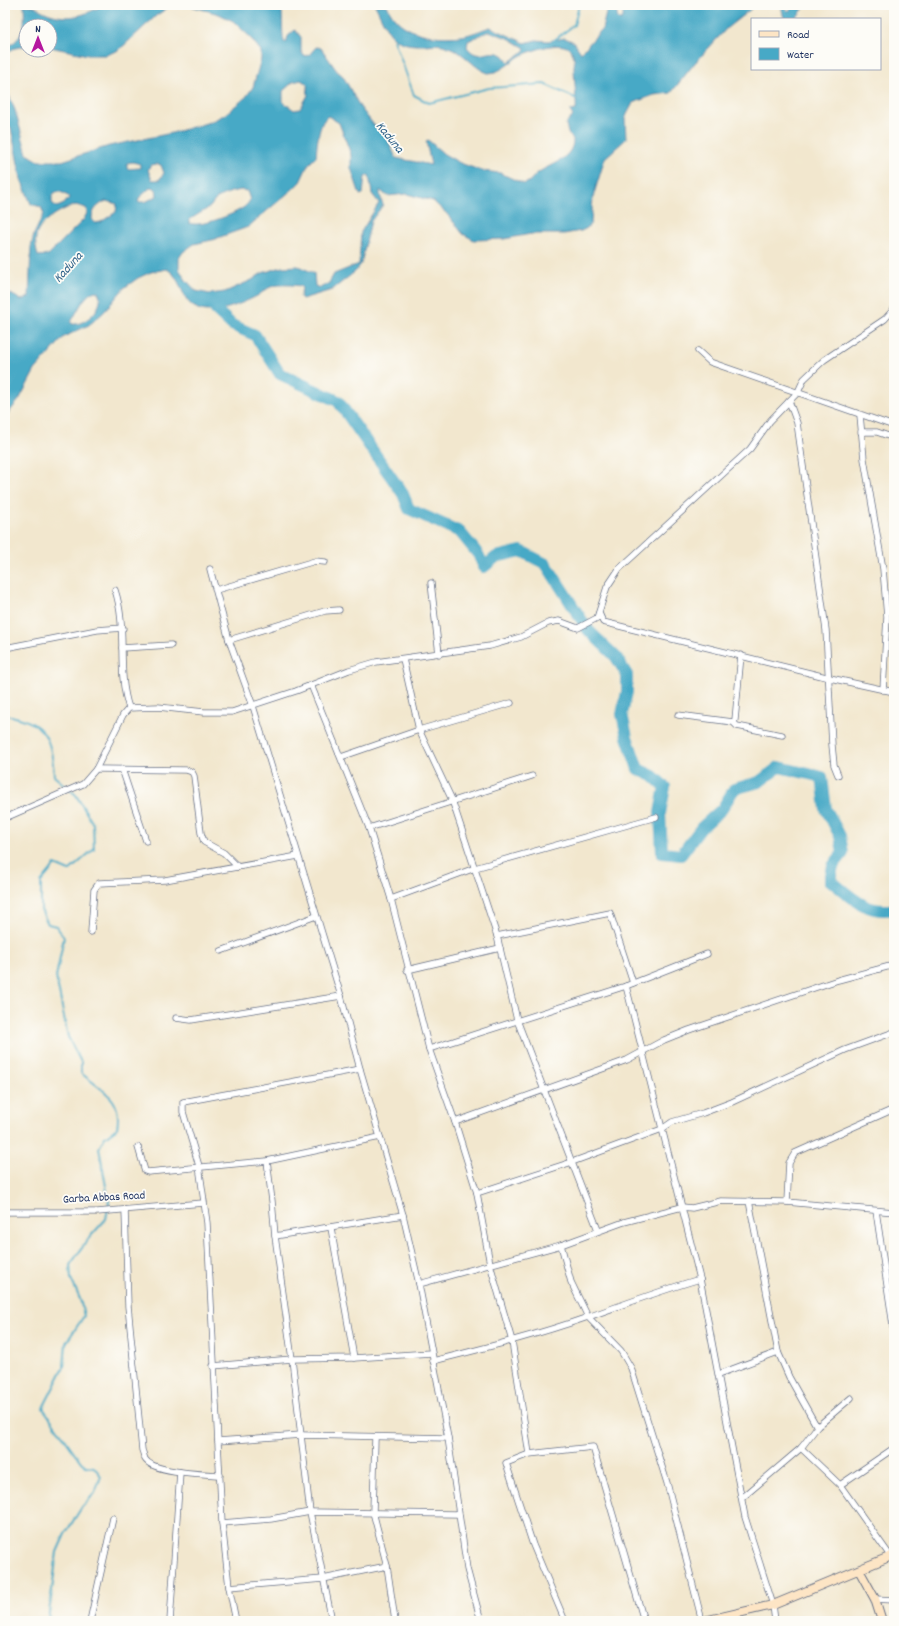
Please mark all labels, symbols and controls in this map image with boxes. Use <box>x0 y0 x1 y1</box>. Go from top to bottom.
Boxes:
north arrow <box>18 18 58 58</box>
legend <box>751 18 881 70</box>
text: N <box>35 22 41 38</box>
text: Road <box>787 27 809 44</box>
text: Water <box>787 47 814 64</box>
water label: Kaduna <box>370 118 408 159</box>
water label: Kaduna <box>50 248 89 288</box>
street label: Garba Abbas Road <box>62 1187 146 1209</box>

